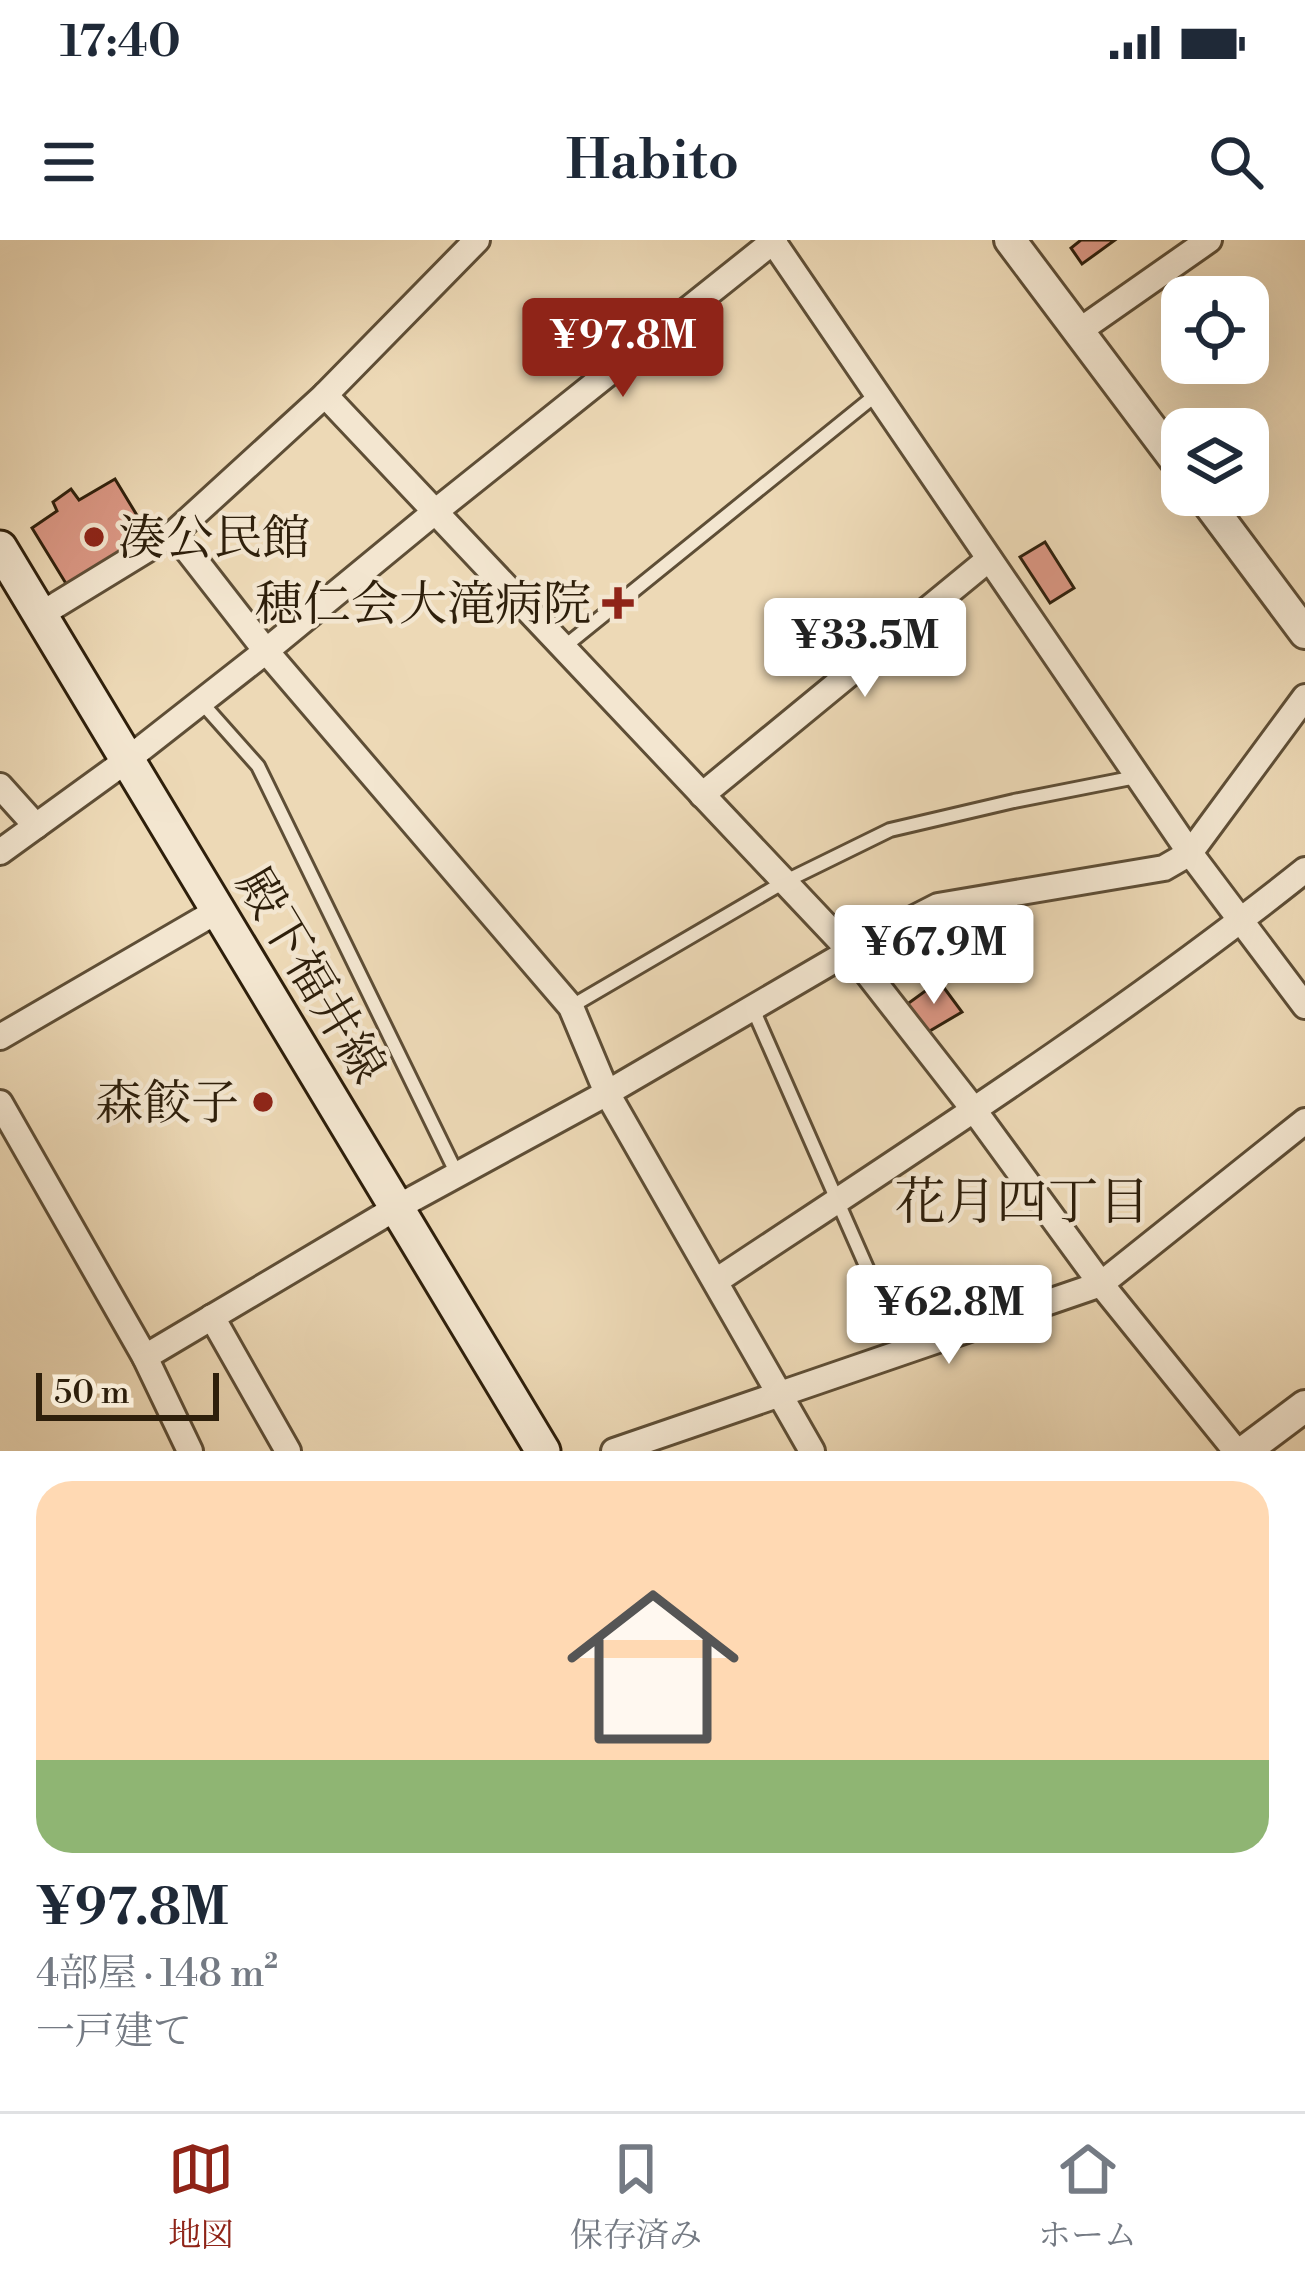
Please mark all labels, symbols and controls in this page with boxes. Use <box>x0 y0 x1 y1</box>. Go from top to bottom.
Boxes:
text: 17:40 <box>60 14 181 71</box>
text: Habito <box>566 128 739 196</box>
icon: menu <box>36 129 102 195</box>
icon: search <box>1203 129 1269 195</box>
map controls <box>1161 276 1269 516</box>
button: locate <box>1161 276 1269 384</box>
pin: ¥97.8M <box>525 298 721 400</box>
text: ¥97.8M <box>549 312 697 361</box>
button: layers <box>1161 408 1269 516</box>
place label: 湊公民館 <box>118 510 310 570</box>
marker: 湊公民館 <box>81 524 107 550</box>
place label: 穂仁会大滝病院 <box>255 576 591 636</box>
marker: 穂仁会大滝病院 <box>602 587 634 619</box>
pin: ¥33.5M <box>767 598 963 700</box>
text: ¥33.5M <box>791 612 939 661</box>
street label: 殿下福井線 <box>222 858 397 1095</box>
pin: ¥67.9M <box>836 905 1032 1007</box>
text: ¥67.9M <box>861 919 1007 968</box>
place label: 森餃子 <box>95 1075 239 1135</box>
marker: 森餃子 <box>250 1089 276 1115</box>
district label: 花月四丁目 <box>894 1172 1150 1236</box>
pin: ¥62.8M <box>851 1265 1047 1367</box>
text: ¥62.8M <box>874 1279 1024 1328</box>
scale bar <box>36 1367 219 1420</box>
text: 50 m <box>54 1373 130 1414</box>
icon: home <box>545 1559 761 1775</box>
text: ¥97.8M <box>36 1877 229 1941</box>
text: 4部屋 · 148 m² <box>36 1950 278 1999</box>
text: 一戸建て <box>36 2008 192 2057</box>
tab: 地図 <box>168 2136 234 2257</box>
tab: 保存済み <box>570 2136 702 2257</box>
tab: ホーム <box>1038 2136 1137 2257</box>

